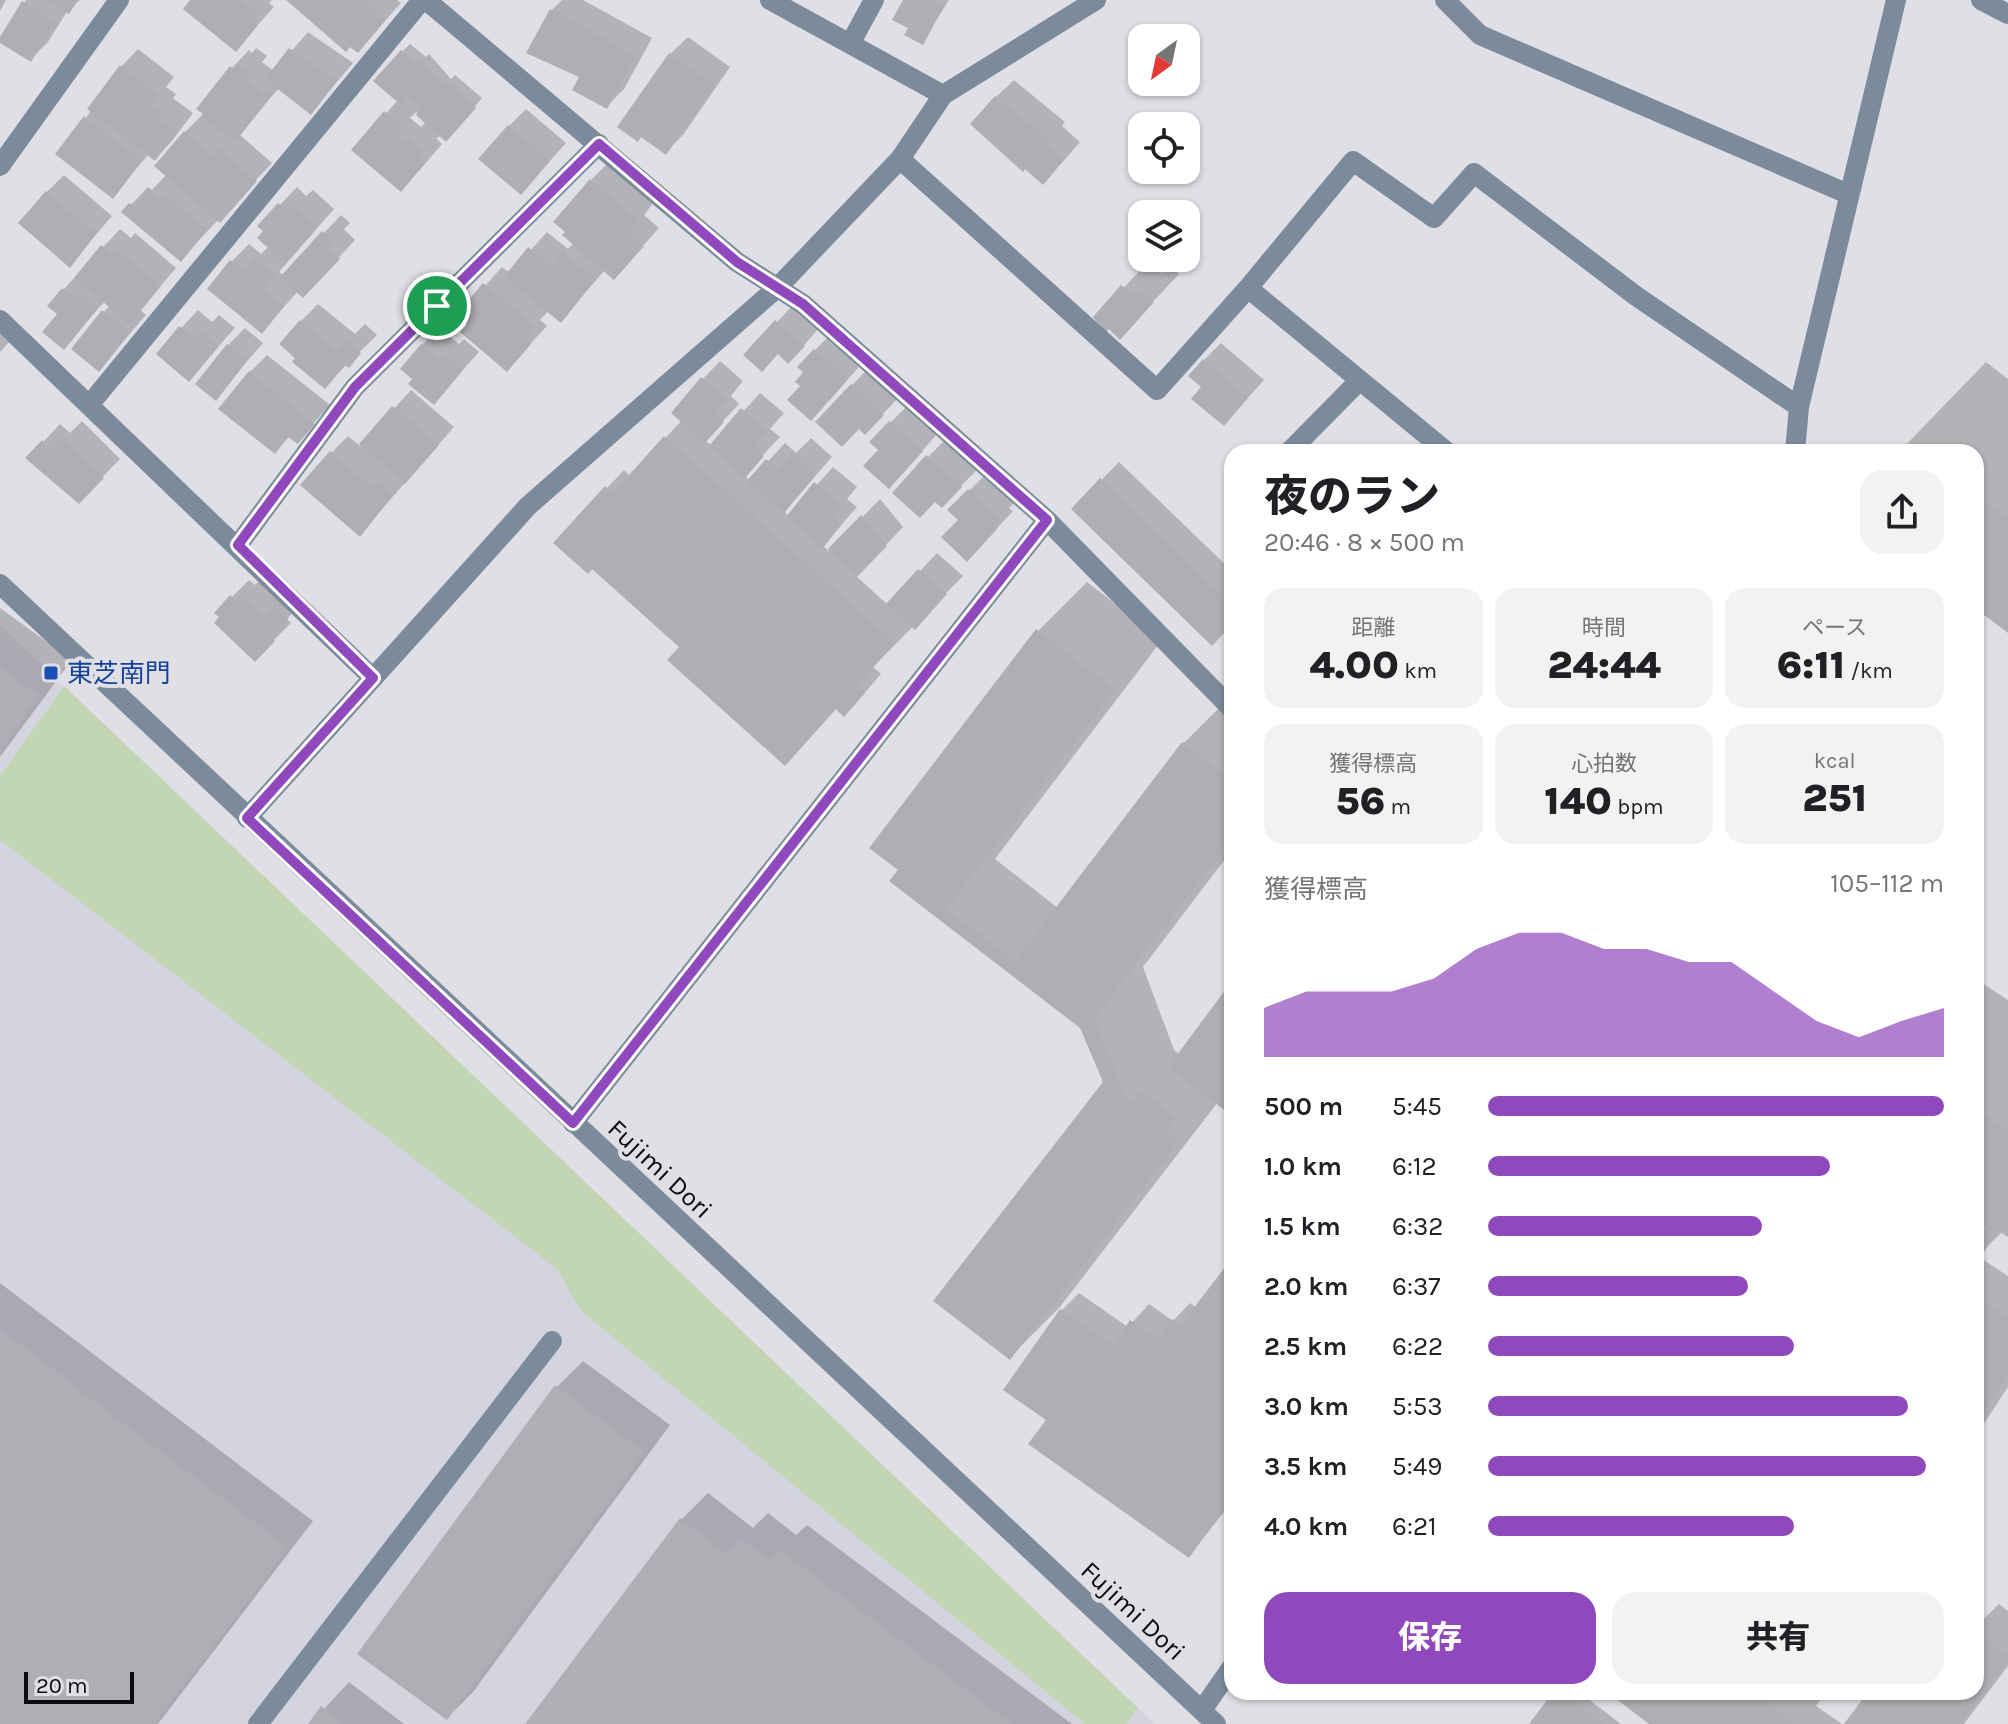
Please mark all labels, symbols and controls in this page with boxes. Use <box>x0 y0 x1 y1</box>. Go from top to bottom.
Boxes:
north arrow <box>1128 24 1200 96</box>
map controls <box>1128 24 1200 272</box>
button: locate <box>1128 112 1200 184</box>
button: layers <box>1128 200 1200 272</box>
pin <box>403 272 471 340</box>
icon: arrive <box>415 284 459 328</box>
button: share <box>1860 470 1944 554</box>
text: 夜のラン <box>1264 471 1440 522</box>
text: 20:46 · 8 × 500 m <box>1264 527 1465 558</box>
text: 距離 <box>1351 615 1395 641</box>
text: 時間 <box>1582 615 1626 641</box>
text: ペース <box>1802 615 1867 641</box>
text: 4.00 <box>1310 641 1399 688</box>
text: 24:44 <box>1547 641 1661 688</box>
text: 6:11 <box>1776 641 1845 688</box>
place label: 東芝南門 <box>67 658 171 689</box>
text: km <box>1399 658 1437 684</box>
text: /km <box>1845 658 1893 684</box>
marker: 東芝南門 <box>42 664 60 682</box>
text: kcal <box>1814 748 1856 774</box>
text: 獲得標高 <box>1329 751 1417 777</box>
text: 心拍数 <box>1571 751 1637 777</box>
text: 251 <box>1802 774 1867 821</box>
text: 56 <box>1336 777 1385 824</box>
text: 140 <box>1544 777 1612 824</box>
text: m <box>1385 794 1411 820</box>
text: bpm <box>1612 794 1664 820</box>
text: 105–112 m <box>1830 868 1944 899</box>
text: 獲得標高 <box>1264 874 1368 905</box>
text: 500 m <box>1264 1091 1343 1122</box>
text: 5:45 <box>1392 1091 1442 1122</box>
street label: Fujimi Dori <box>601 1113 719 1225</box>
text: 1.0 km <box>1264 1151 1342 1182</box>
text: 6:12 <box>1392 1151 1437 1182</box>
text: 1.5 km <box>1264 1211 1341 1242</box>
text: 6:32 <box>1392 1211 1443 1242</box>
text: 2.0 km <box>1264 1271 1348 1302</box>
text: 6:37 <box>1392 1271 1440 1302</box>
text: 2.5 km <box>1264 1331 1347 1362</box>
text: 6:22 <box>1392 1331 1443 1362</box>
text: 3.0 km <box>1264 1391 1349 1422</box>
text: 5:53 <box>1392 1391 1443 1422</box>
text: 3.5 km <box>1264 1451 1348 1482</box>
text: 5:49 <box>1392 1451 1442 1482</box>
text: 4.0 km <box>1264 1511 1348 1542</box>
text: 6:21 <box>1392 1511 1437 1542</box>
street label: Fujimi Dori <box>1074 1555 1192 1667</box>
button: 保存 <box>1264 1592 1596 1684</box>
button: 共有 <box>1612 1592 1944 1684</box>
scale bar <box>24 1668 134 1704</box>
text: 20 m <box>36 1673 88 1699</box>

